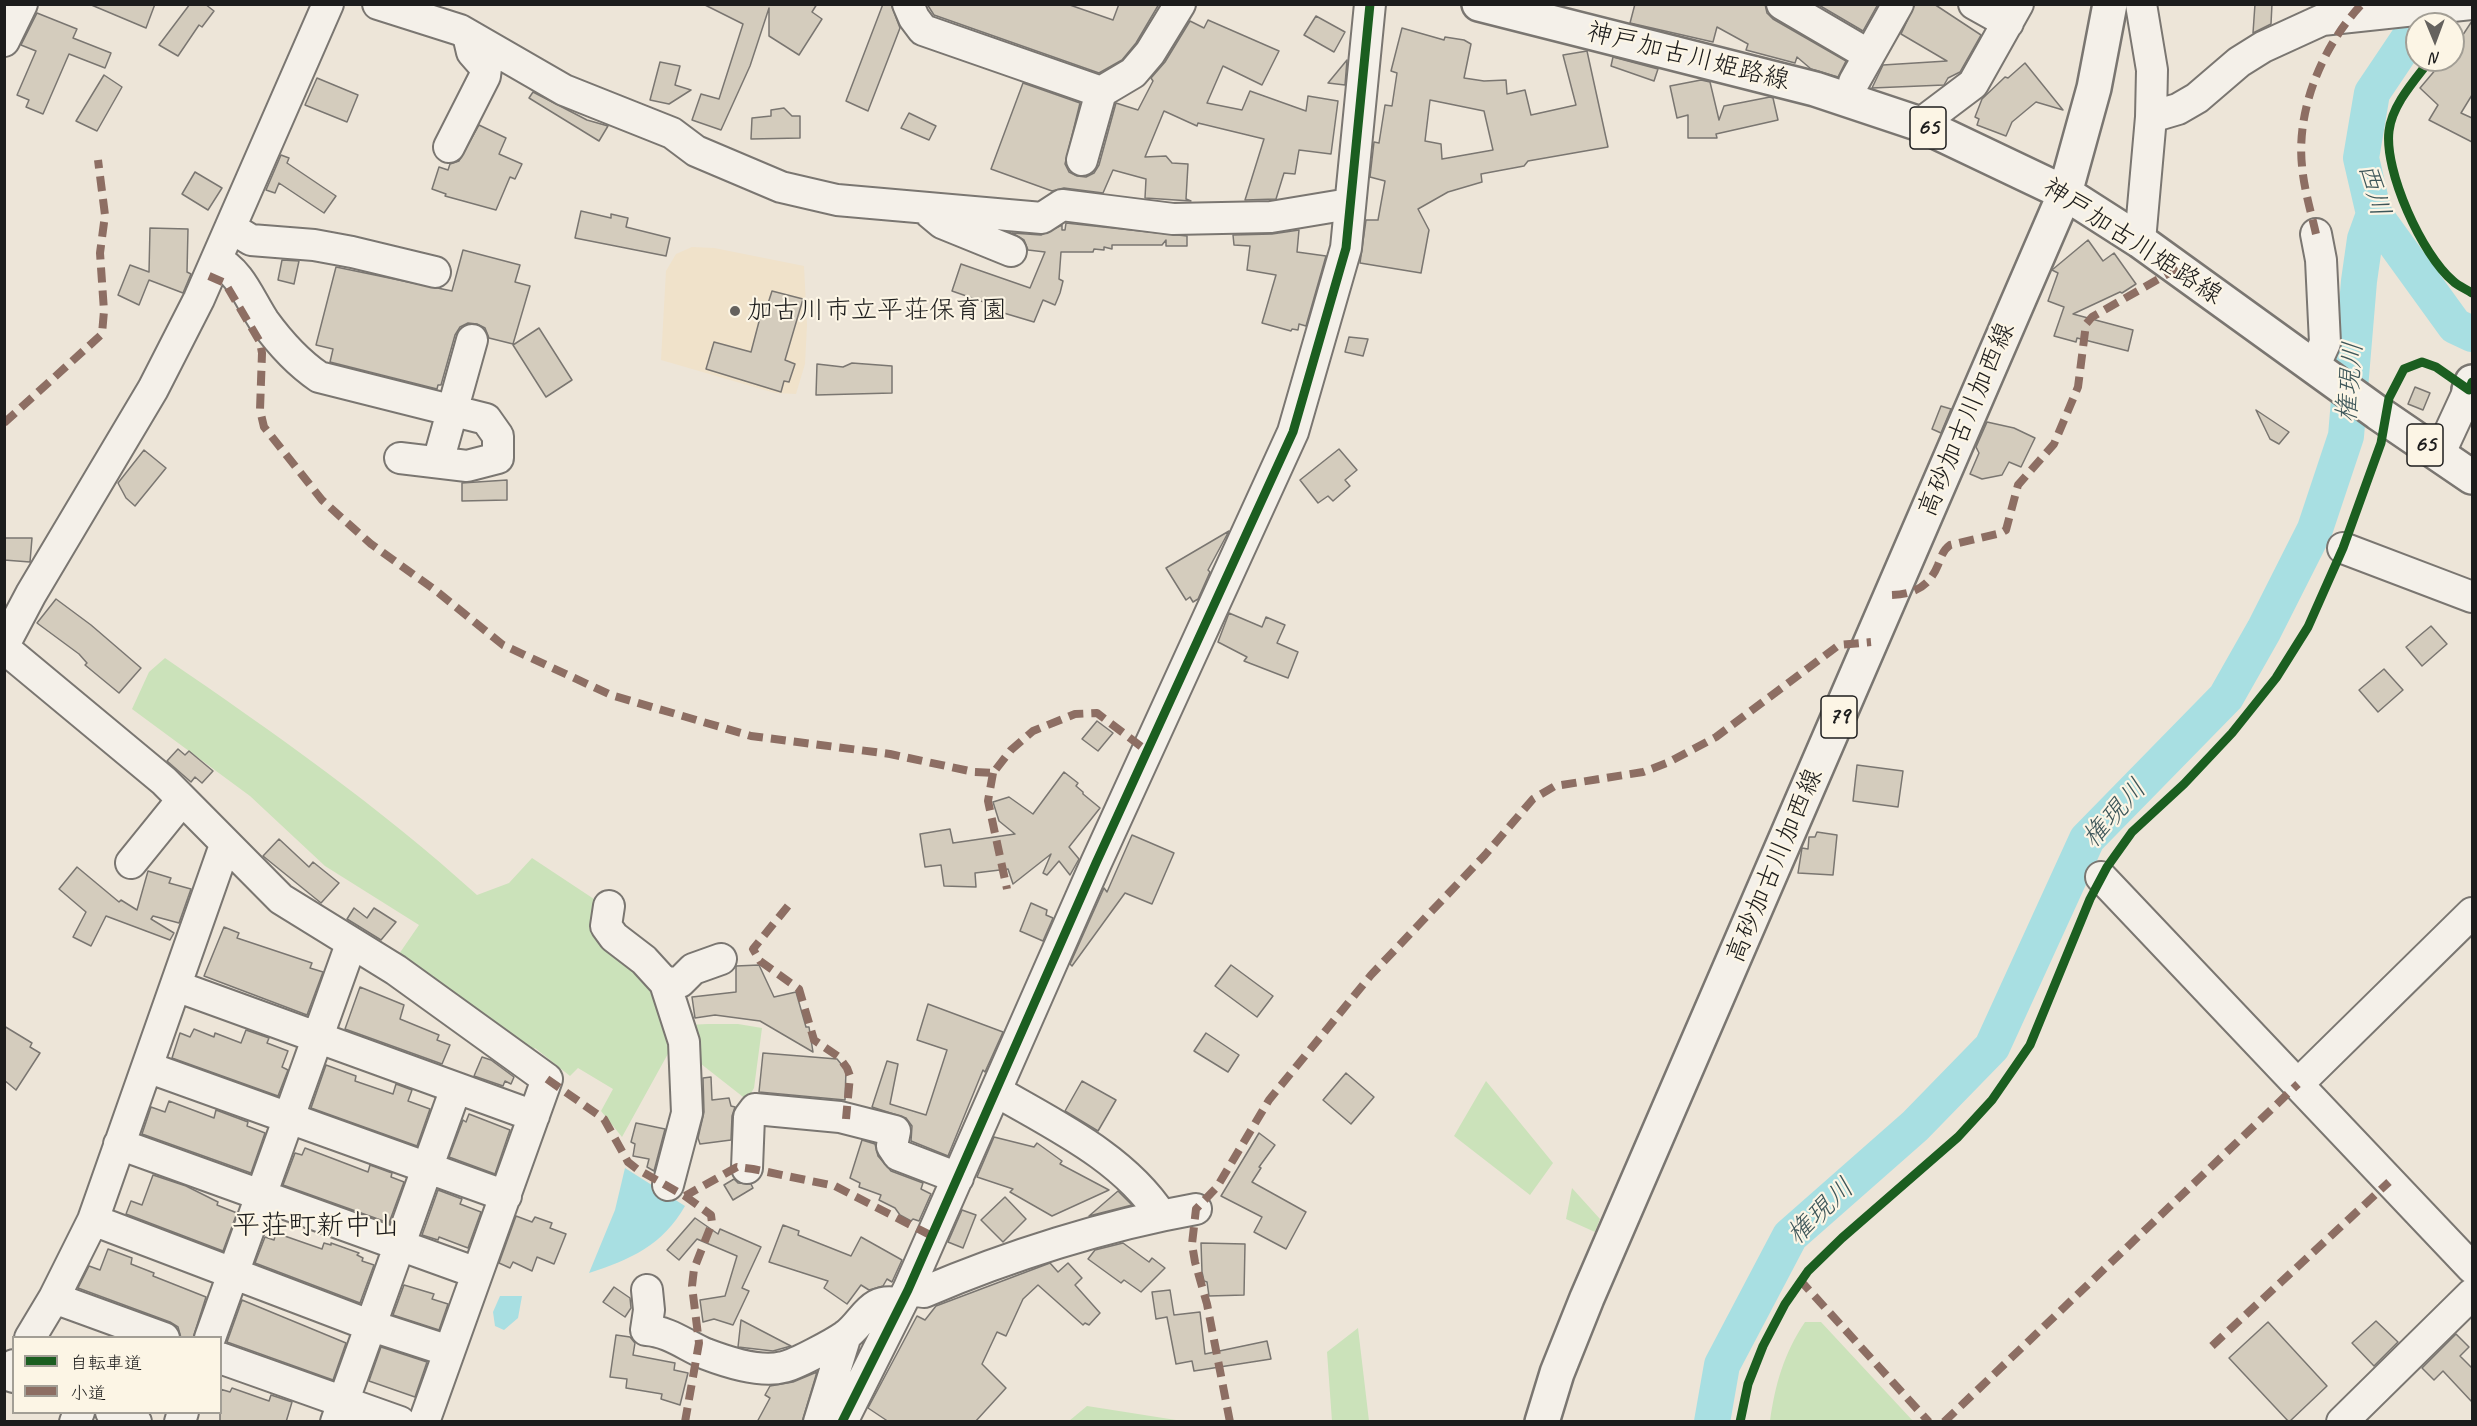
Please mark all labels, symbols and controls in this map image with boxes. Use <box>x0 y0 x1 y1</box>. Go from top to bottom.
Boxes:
north arrow <box>2405 12 2465 72</box>
street label: 神戸加古川姫路線 <box>1583 17 1793 97</box>
text: N <box>2430 48 2440 68</box>
road number: 65 <box>1910 107 1946 149</box>
water label: 西川 <box>2350 160 2396 220</box>
street label: 神戸加古川姫路線 <box>2036 172 2228 312</box>
place label: 加古川市立平荘保育園 <box>747 295 1007 327</box>
marker: 加古川市立平荘保育園 <box>728 304 742 318</box>
street label: 高砂加古川加西線 <box>1912 318 2022 522</box>
water label: 権現川 <box>2331 340 2371 424</box>
road number: 65 <box>2407 424 2443 466</box>
road number: 79 <box>1821 696 1857 738</box>
street label: 高砂加古川加西線 <box>1720 764 1830 968</box>
water label: 権現川 <box>2076 773 2154 855</box>
water label: 権現川 <box>1781 1172 1861 1252</box>
district label: 平荘町新中山 <box>232 1210 400 1244</box>
legend <box>12 1336 222 1414</box>
text: 自転車道 <box>70 1352 142 1374</box>
text: 小道 <box>70 1382 106 1404</box>

